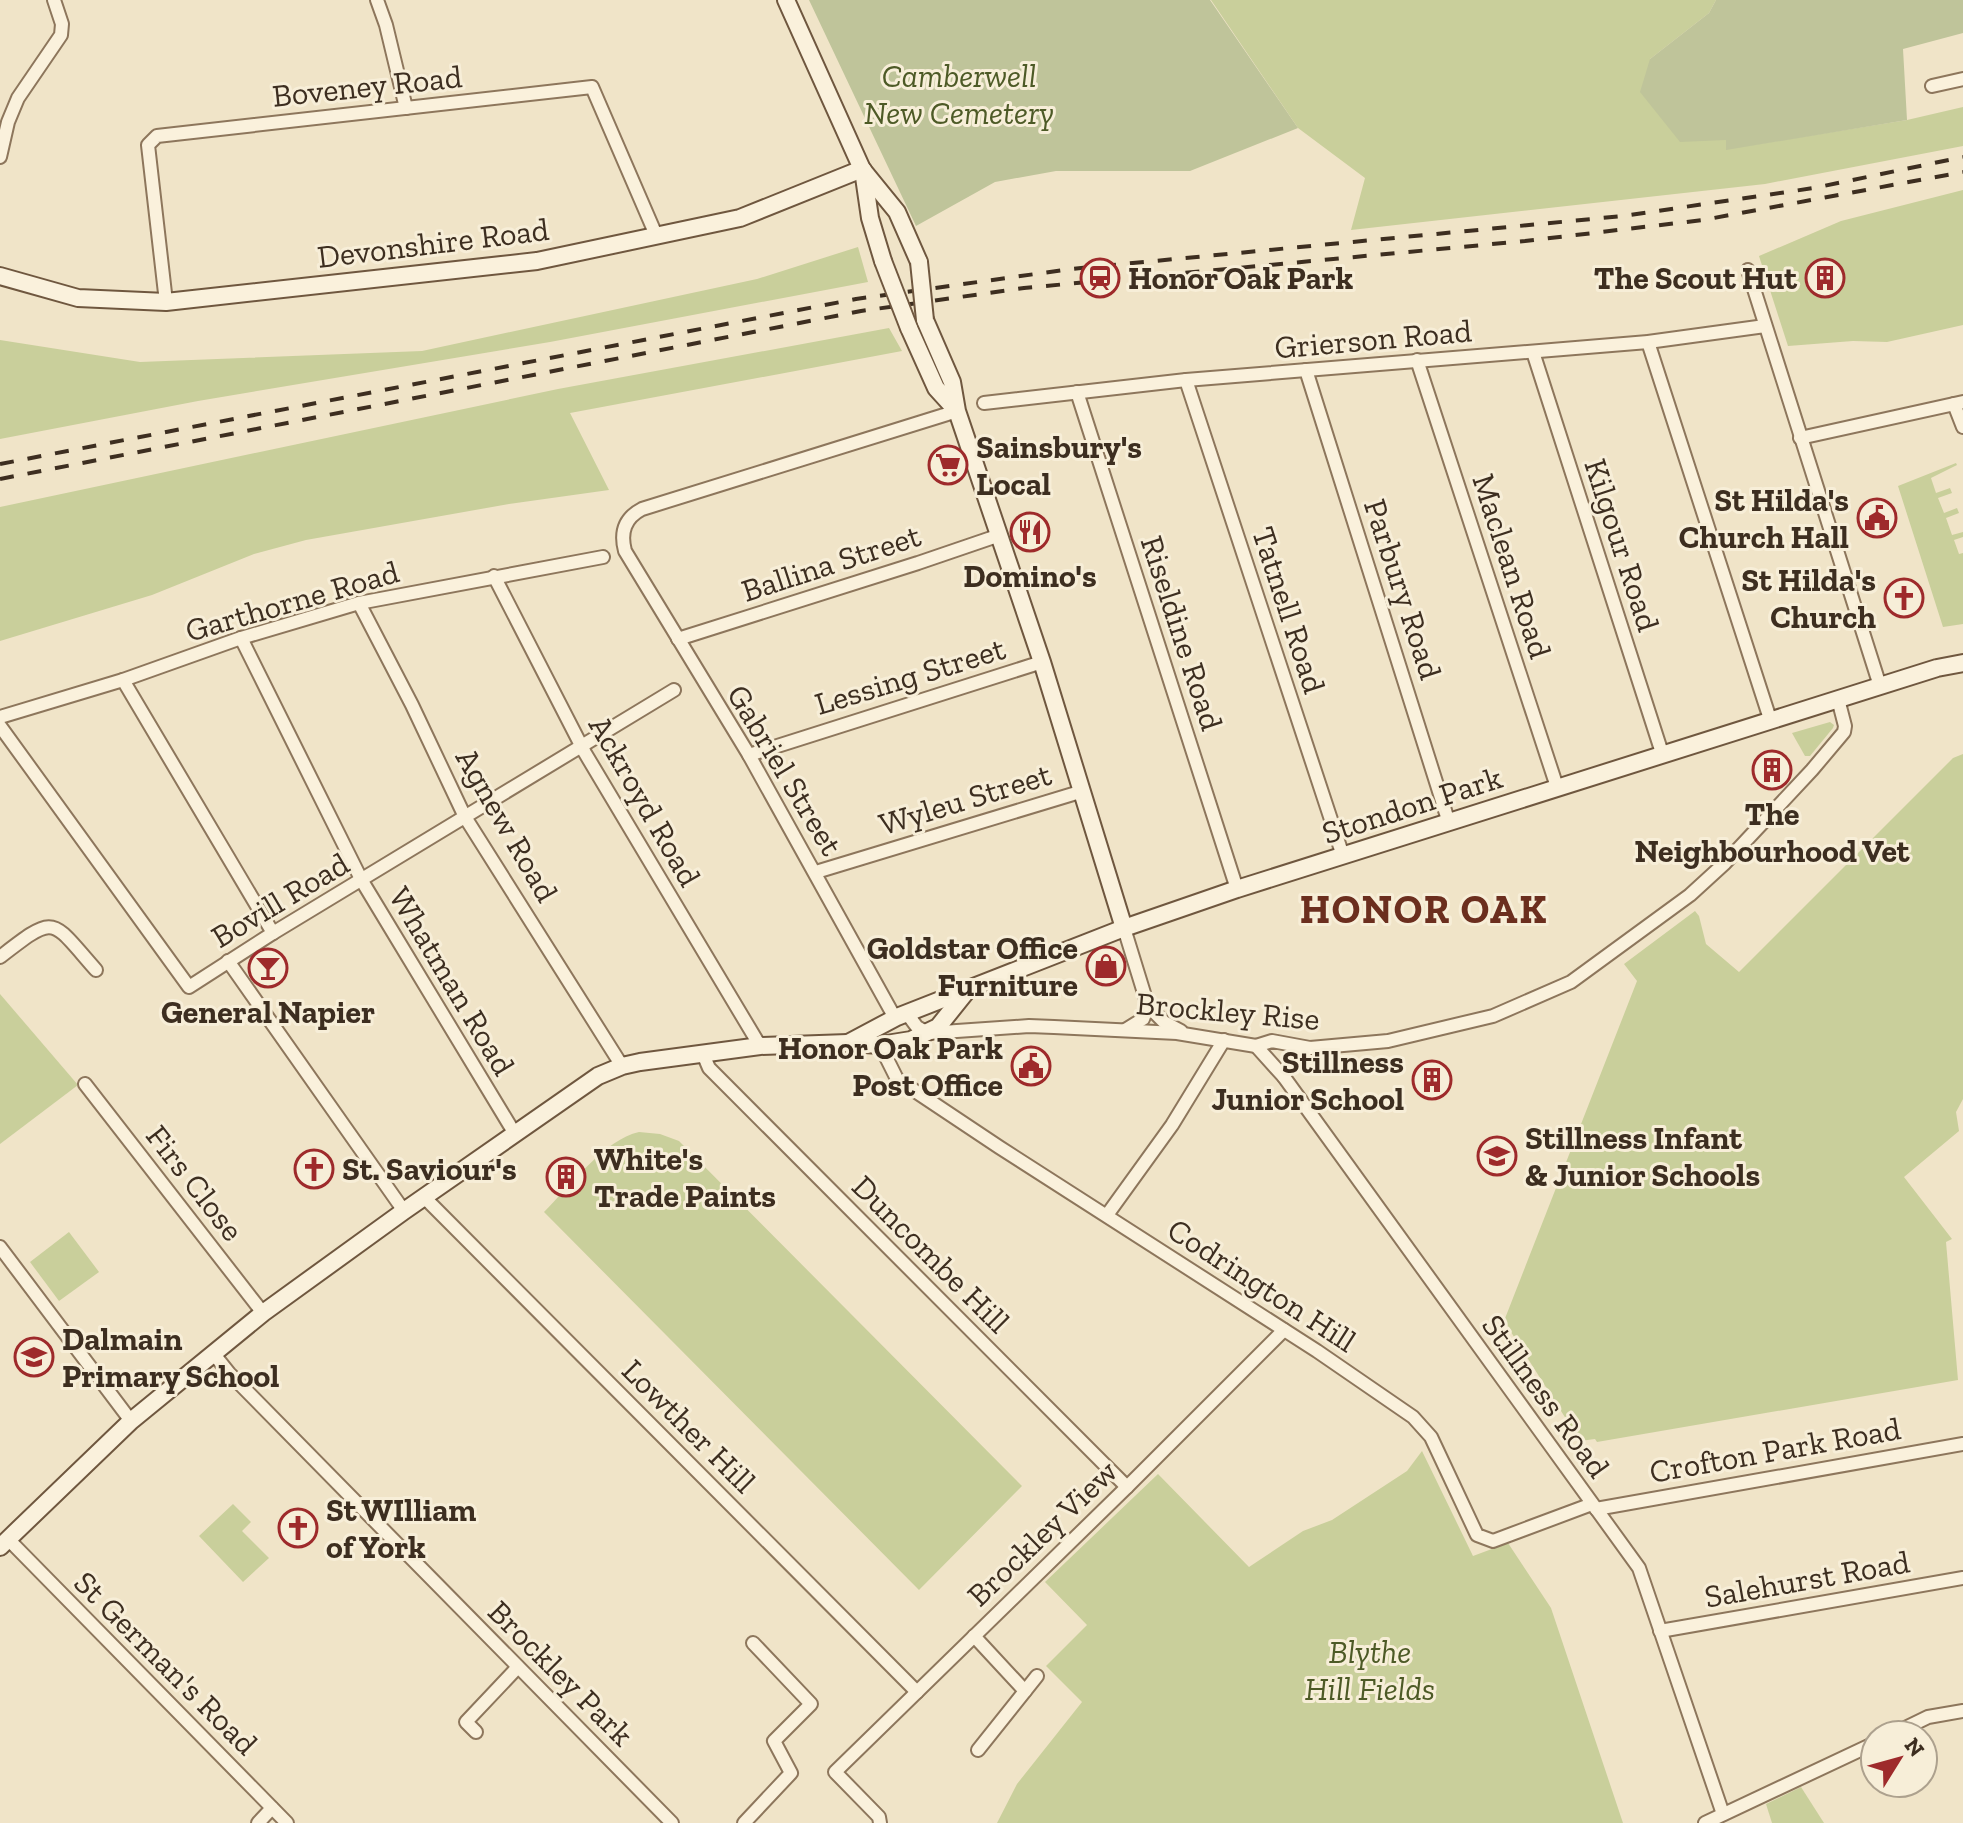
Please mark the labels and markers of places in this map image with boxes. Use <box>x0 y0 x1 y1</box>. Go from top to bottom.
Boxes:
station icon: Honor Oak Park <box>1079 257 1121 299</box>
building icon: The Scout Hut <box>1804 257 1846 299</box>
place label: Honor Oak Park <box>1128 259 1353 297</box>
place label: The Scout Hut <box>1594 259 1797 297</box>
place label: Sainsbury's Local <box>976 428 1142 503</box>
supermarket icon: Sainsbury's Local <box>927 444 969 486</box>
place label: St Hilda's Church Hall <box>1679 481 1849 556</box>
public building icon: St Hilda's Church Hall <box>1856 497 1898 539</box>
restaurant icon: Domino's <box>1009 511 1051 553</box>
place label: Domino's <box>963 557 1097 595</box>
place label: St Hilda's Church <box>1741 561 1876 636</box>
church icon: St Hilda's Church <box>1883 577 1925 619</box>
building icon: The Neighbourhood Vet <box>1751 749 1793 791</box>
place label: The Neighbourhood Vet <box>1634 795 1910 870</box>
place label: Goldstar Office Furniture <box>867 929 1078 1004</box>
shop icon: Goldstar Office Furniture <box>1085 945 1127 987</box>
bar icon: General Napier <box>247 947 289 989</box>
place label: General Napier <box>161 993 375 1031</box>
place label: Honor Oak Park Post Office <box>778 1029 1003 1104</box>
place label: Stillness Junior School <box>1211 1043 1404 1118</box>
public building icon: Honor Oak Park Post Office <box>1010 1045 1052 1087</box>
building icon: Stillness Junior School <box>1411 1059 1453 1101</box>
place label: Stillness Infant & Junior Schools <box>1525 1119 1760 1194</box>
school or university icon: Stillness Infant & Junior Schools <box>1476 1135 1518 1177</box>
place label: White's Trade Paints <box>594 1140 776 1215</box>
church icon: St. Saviour's <box>293 1148 335 1190</box>
place label: St. Saviour's <box>342 1150 517 1188</box>
building icon: White's Trade Paints <box>545 1156 587 1198</box>
place label: Dalmain Primary School <box>62 1320 279 1395</box>
school or university icon: Dalmain Primary School <box>13 1336 55 1378</box>
place label: St WIlliam of York <box>326 1491 476 1566</box>
church icon: St WIlliam of York <box>277 1507 319 1549</box>

